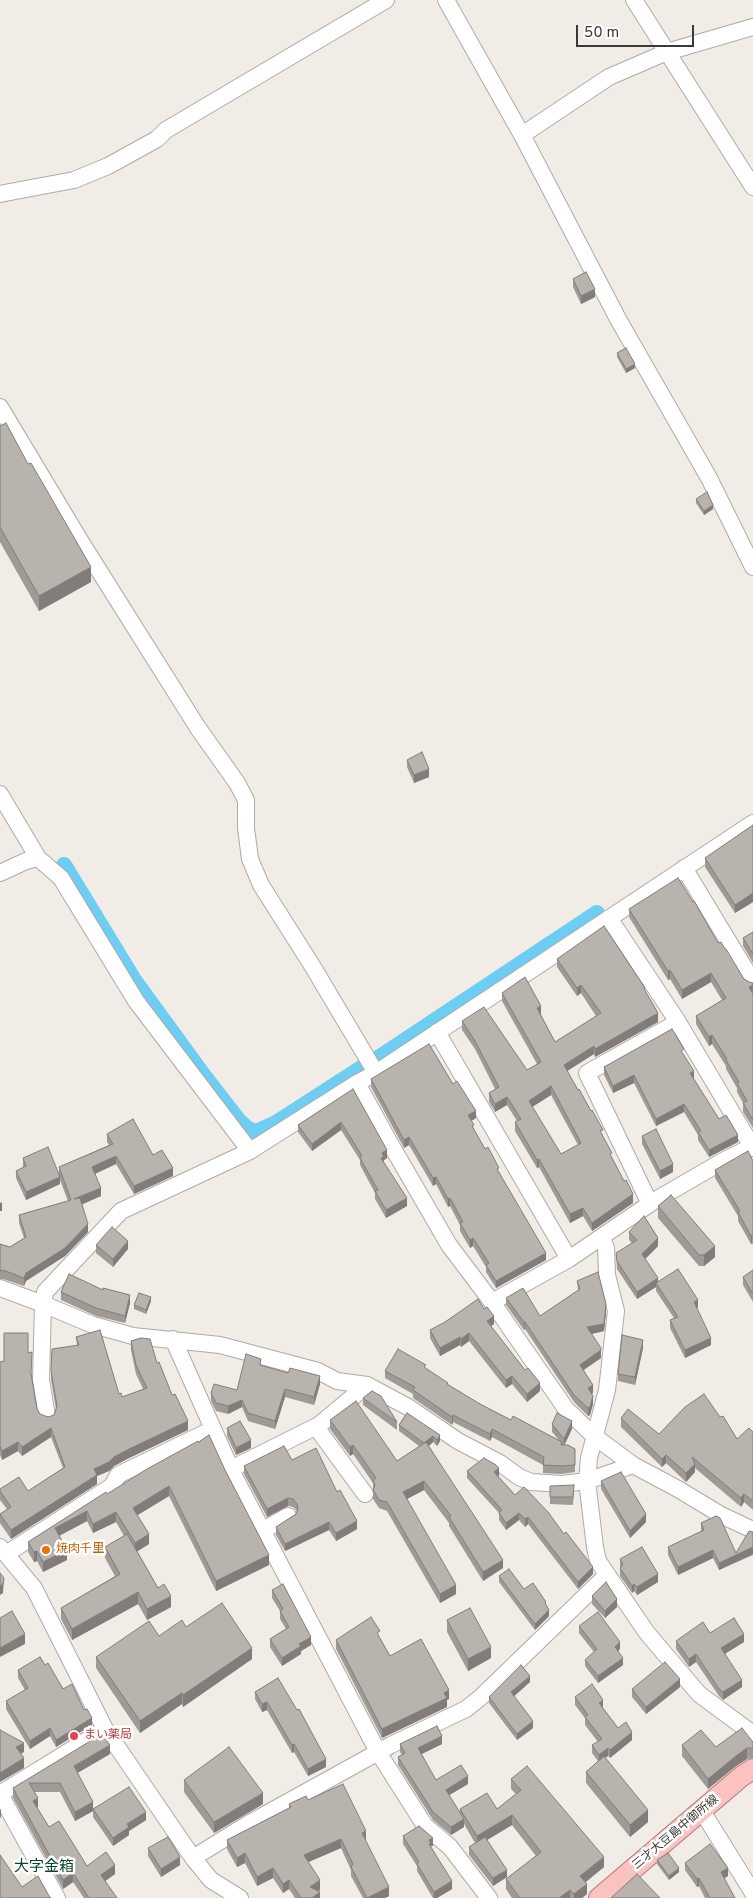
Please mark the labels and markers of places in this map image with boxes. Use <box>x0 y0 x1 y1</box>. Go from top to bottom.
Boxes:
place label: 焼肉千里 <box>56 1543 104 1557</box>
marker: 焼肉千里 <box>40 1544 52 1556</box>
place label: まい薬局 <box>84 1729 132 1743</box>
marker: まい薬局 <box>68 1730 80 1742</box>

